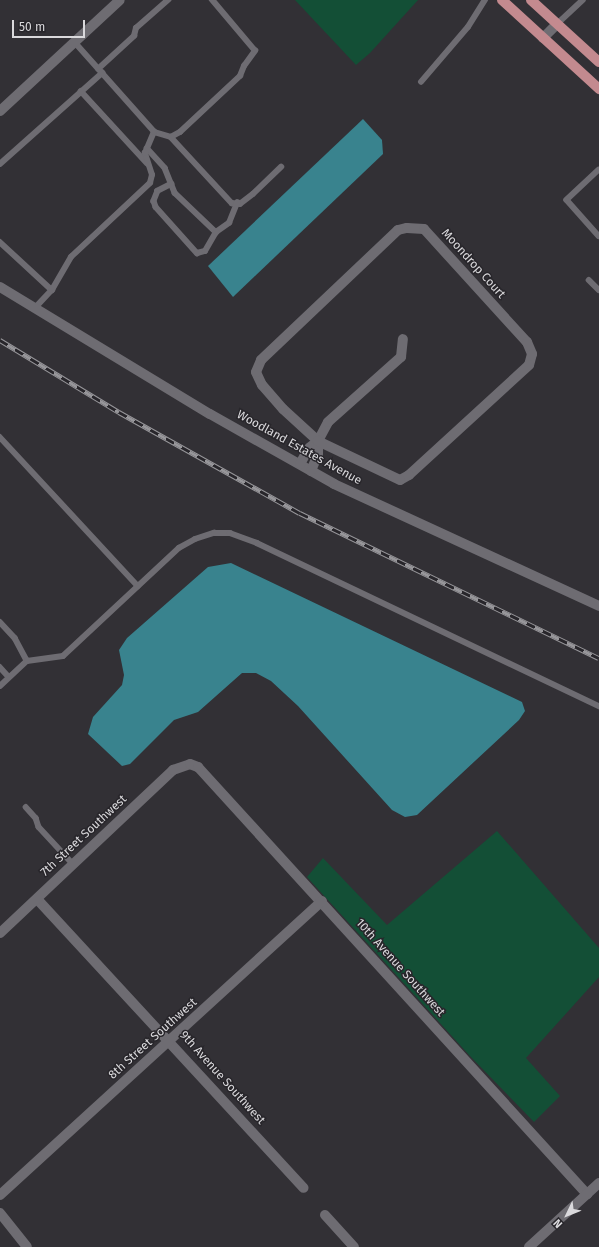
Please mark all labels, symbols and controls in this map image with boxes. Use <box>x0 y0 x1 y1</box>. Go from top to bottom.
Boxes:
scale bar <box>14 12 87 38</box>
text: 50 m <box>19 20 45 34</box>
street label: Moondrop Court <box>438 226 508 302</box>
street label: Woodland Estates Avenue <box>234 408 364 488</box>
street label: 7th Street Southwest <box>38 792 130 880</box>
street label: 10th Avenue Southwest <box>352 916 448 1020</box>
street label: 8th Street Southwest <box>106 996 200 1082</box>
street label: 9th Avenue Southwest <box>176 1028 268 1128</box>
north arrow <box>547 1195 587 1235</box>
text: N <box>551 1216 565 1231</box>

